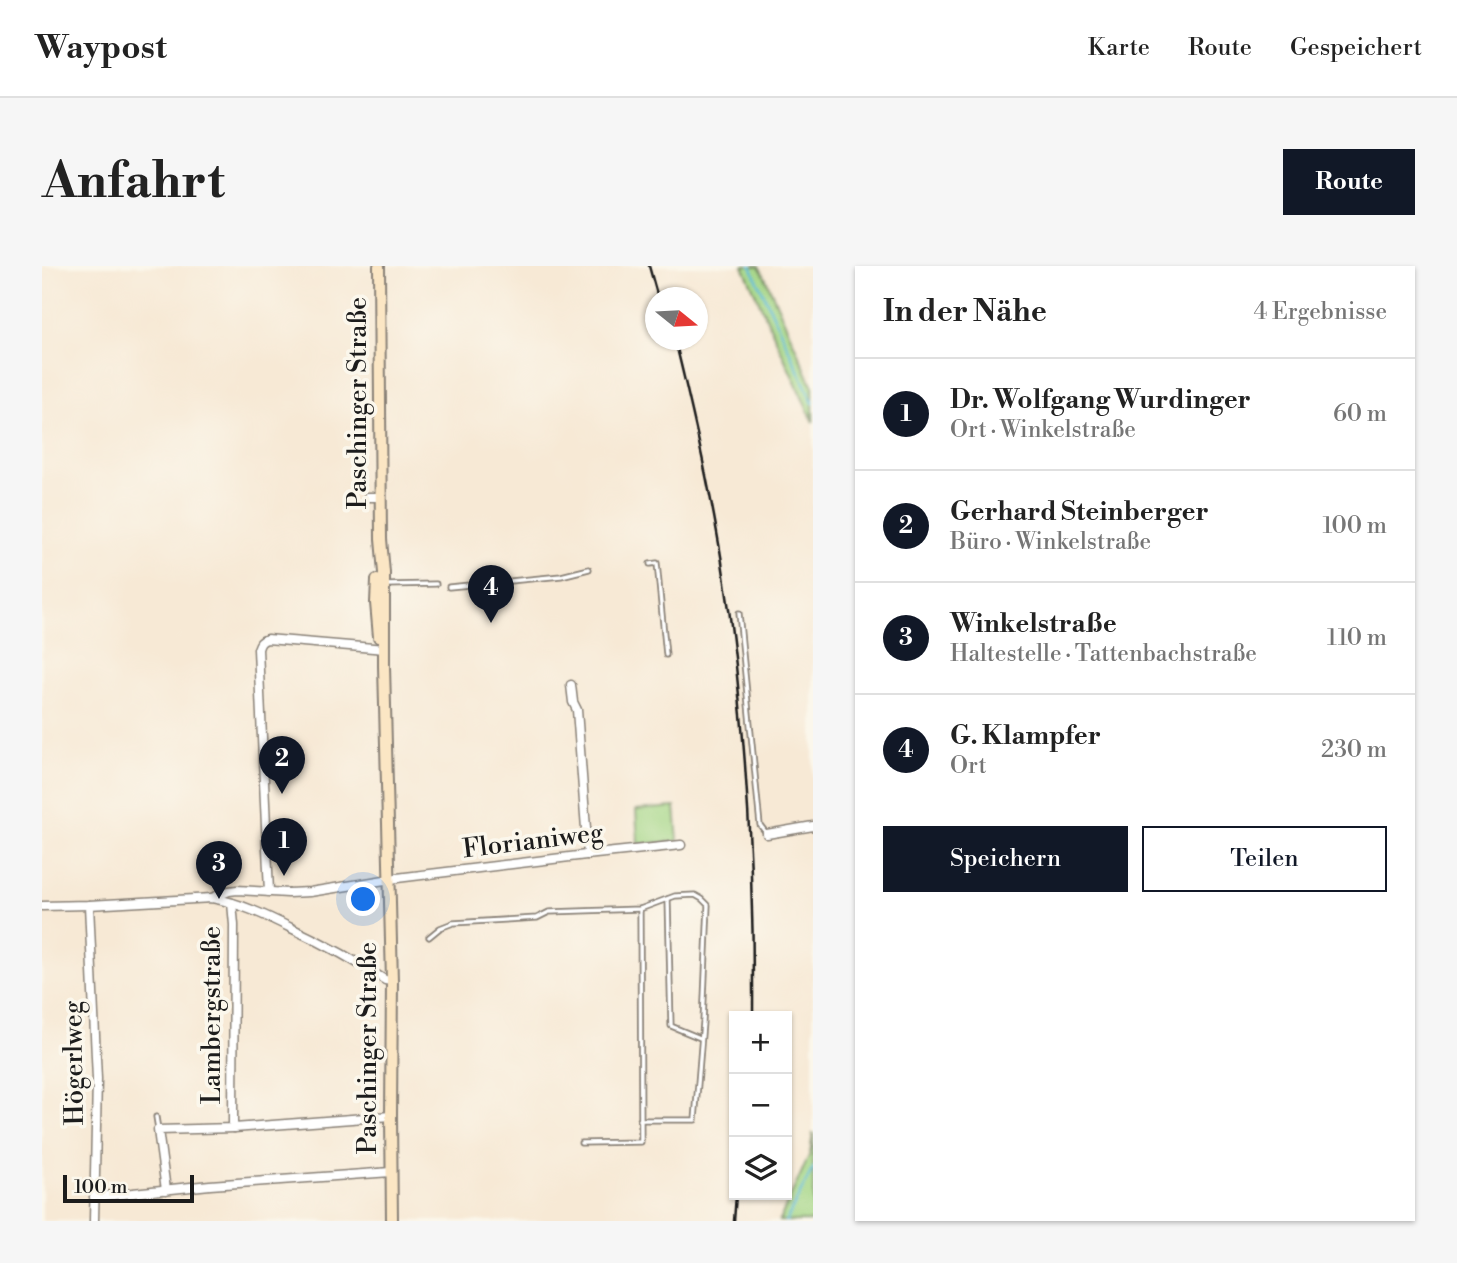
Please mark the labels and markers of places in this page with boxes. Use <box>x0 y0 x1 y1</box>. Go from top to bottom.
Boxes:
pin: 4 <box>468 565 514 623</box>
pin: 2 <box>259 736 305 794</box>
pin: 1 <box>261 818 307 876</box>
pin: 3 <box>196 841 242 899</box>

